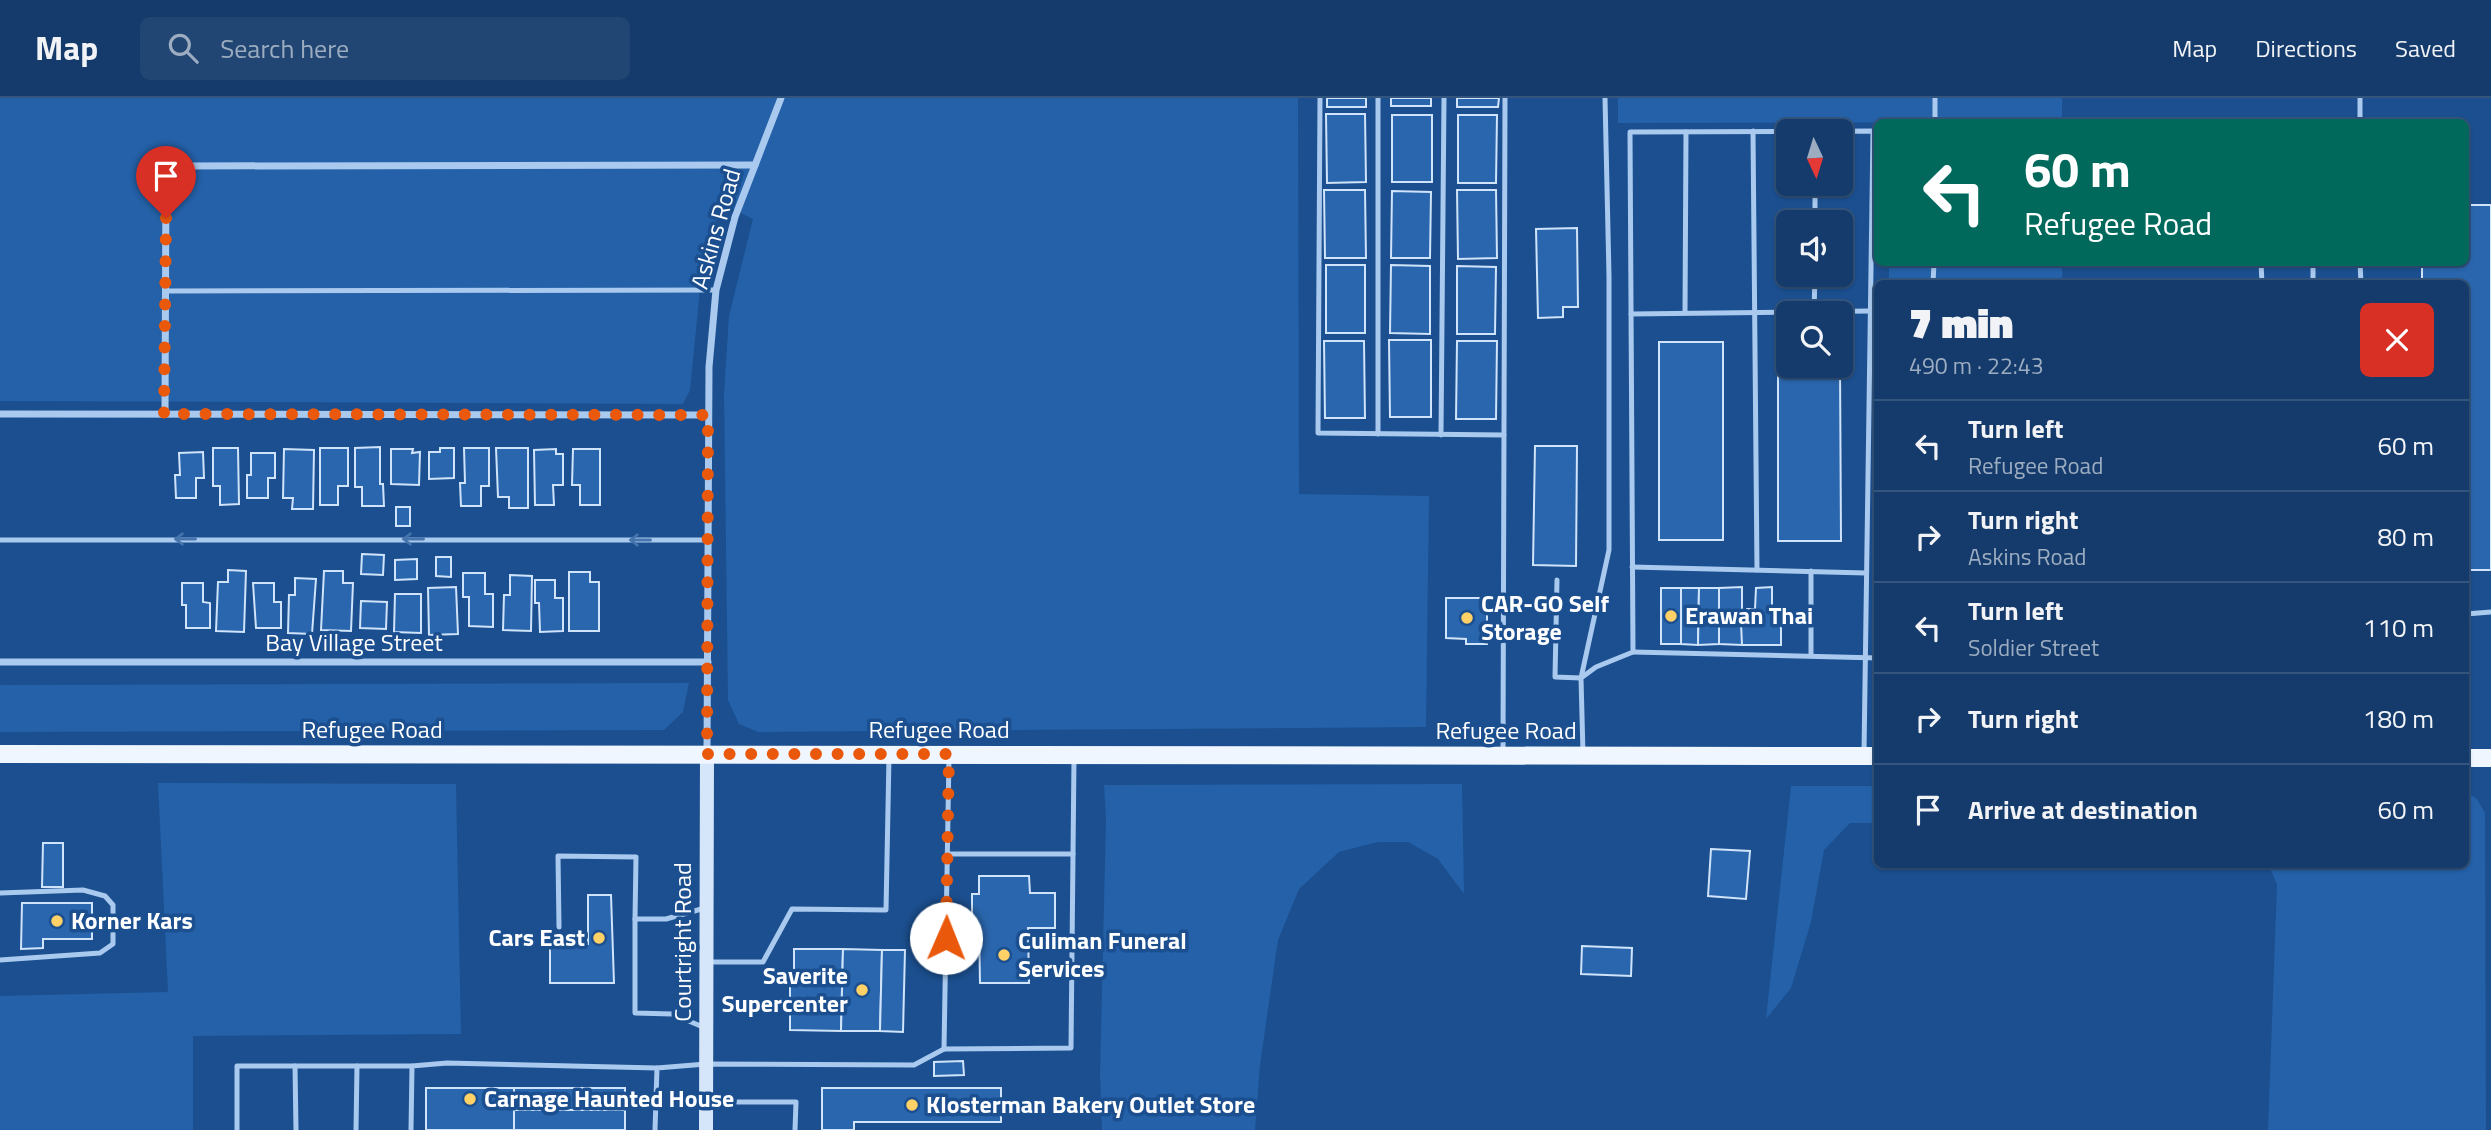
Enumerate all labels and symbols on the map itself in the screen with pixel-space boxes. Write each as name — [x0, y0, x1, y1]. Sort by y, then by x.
north arrow — [1776, 119, 1853, 196]
pin — [136, 146, 196, 218]
street label: Askins Road — [681, 164, 749, 293]
one-way arrow — [174, 532, 197, 546]
one-way arrow — [401, 532, 424, 546]
one-way arrow — [629, 533, 652, 547]
place label: CAR-GO Self Storage — [1481, 585, 1610, 649]
place label: Erawan Thai — [1685, 597, 1813, 633]
marker: Erawan Thai — [1663, 608, 1679, 624]
marker: CAR-GO Self Storage — [1459, 610, 1475, 626]
street label: Bay Village Street — [265, 624, 443, 660]
street label: Refugee Road — [301, 711, 443, 747]
street label: Refugee Road — [868, 711, 1010, 747]
street label: Refugee Road — [1435, 712, 1577, 748]
street label: Courtright Road — [664, 862, 700, 1022]
position arrow — [909, 901, 983, 975]
place label: Korner Kars — [71, 902, 193, 938]
marker: Korner Kars — [49, 913, 65, 929]
place label: Cars East — [489, 919, 585, 955]
place label: Culiman Funeral Services — [1018, 922, 1187, 986]
marker: Cars East — [591, 930, 607, 946]
marker: Culiman Funeral Services — [996, 947, 1012, 963]
place label: Saverite Supercenter — [721, 957, 848, 1021]
marker: Saverite Supercenter — [854, 982, 870, 998]
place label: Carnage Haunted House — [484, 1080, 734, 1116]
place label: Klosterman Bakery Outlet Store — [926, 1086, 1255, 1122]
marker: Carnage Haunted House — [462, 1091, 478, 1107]
marker: Klosterman Bakery Outlet Store — [904, 1097, 920, 1113]

